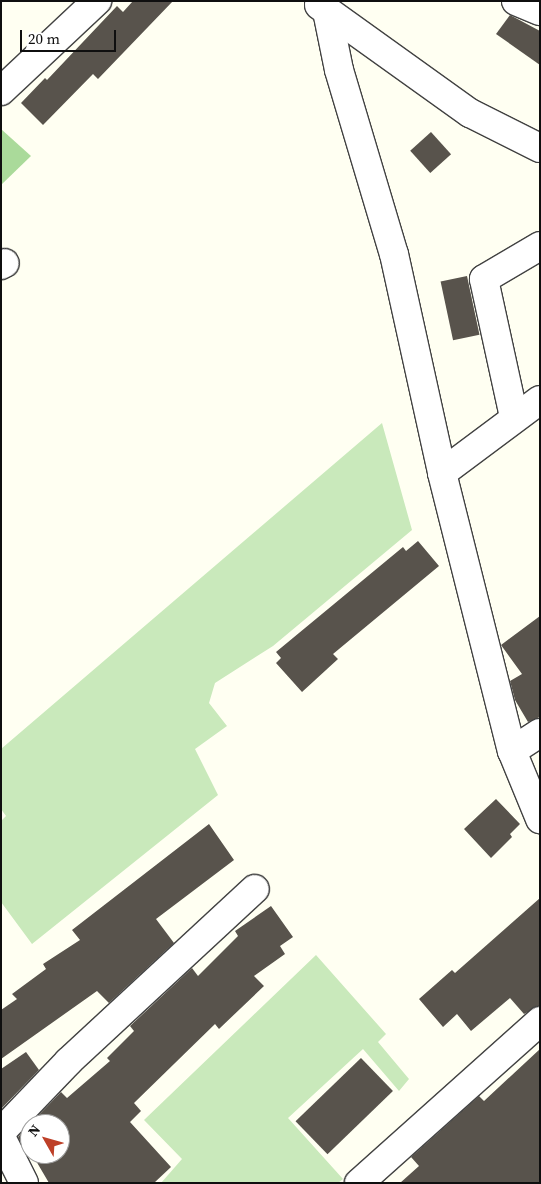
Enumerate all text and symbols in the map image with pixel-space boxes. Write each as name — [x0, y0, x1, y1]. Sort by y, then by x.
scale bar — [22, 20, 119, 52]
text: 20 m — [28, 28, 60, 49]
north arrow — [20, 1114, 70, 1164]
text: N — [23, 1120, 45, 1141]

